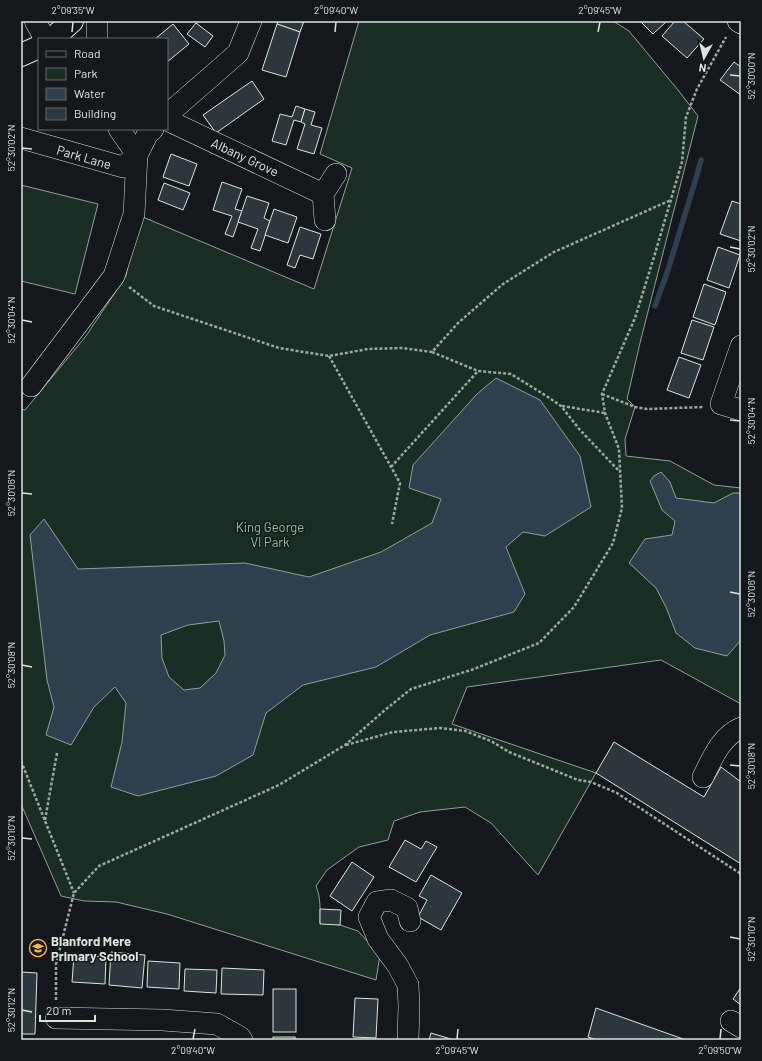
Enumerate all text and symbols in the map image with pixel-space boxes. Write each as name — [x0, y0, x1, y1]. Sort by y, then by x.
text: 2°09'35"W — [51, 4, 95, 16]
text: 2°09'40"W — [314, 4, 358, 16]
text: 2°09'45"W — [578, 4, 622, 16]
legend — [38, 38, 168, 130]
north arrow — [684, 38, 724, 78]
text: Road — [74, 46, 101, 60]
text: 52°30'00"N — [745, 52, 757, 100]
text: N — [698, 61, 707, 75]
text: Park — [74, 66, 98, 80]
text: Water — [74, 86, 106, 100]
text: Building — [74, 106, 116, 120]
text: 52°30'02"N — [5, 125, 17, 171]
street label: Albany Grove — [209, 134, 281, 180]
street label: Park Lane — [55, 142, 113, 172]
text: 52°30'02"N — [745, 226, 757, 272]
text: 52°30'04"N — [5, 297, 17, 343]
text: 52°30'04"N — [745, 398, 757, 444]
text: 52°30'06"N — [5, 470, 17, 516]
park label: King George VI Park — [236, 519, 304, 550]
text: 52°30'06"N — [745, 571, 757, 617]
text: 52°30'08"N — [5, 642, 17, 688]
text: 52°30'08"N — [745, 743, 757, 789]
text: 52°30'10"N — [5, 816, 17, 860]
text: 52°30'10"N — [745, 917, 757, 961]
place label: Blanford Mere Primary School — [51, 933, 139, 964]
school or university icon: Blanford Mere Primary School — [28, 938, 48, 958]
text: 52°30'12"N — [5, 988, 17, 1032]
scale bar — [40, 997, 95, 1023]
text: 20 m — [46, 1003, 72, 1017]
text: 2°09'40"W — [171, 1044, 215, 1056]
text: 2°09'45"W — [435, 1044, 479, 1056]
text: 2°09'50"W — [698, 1044, 742, 1056]

